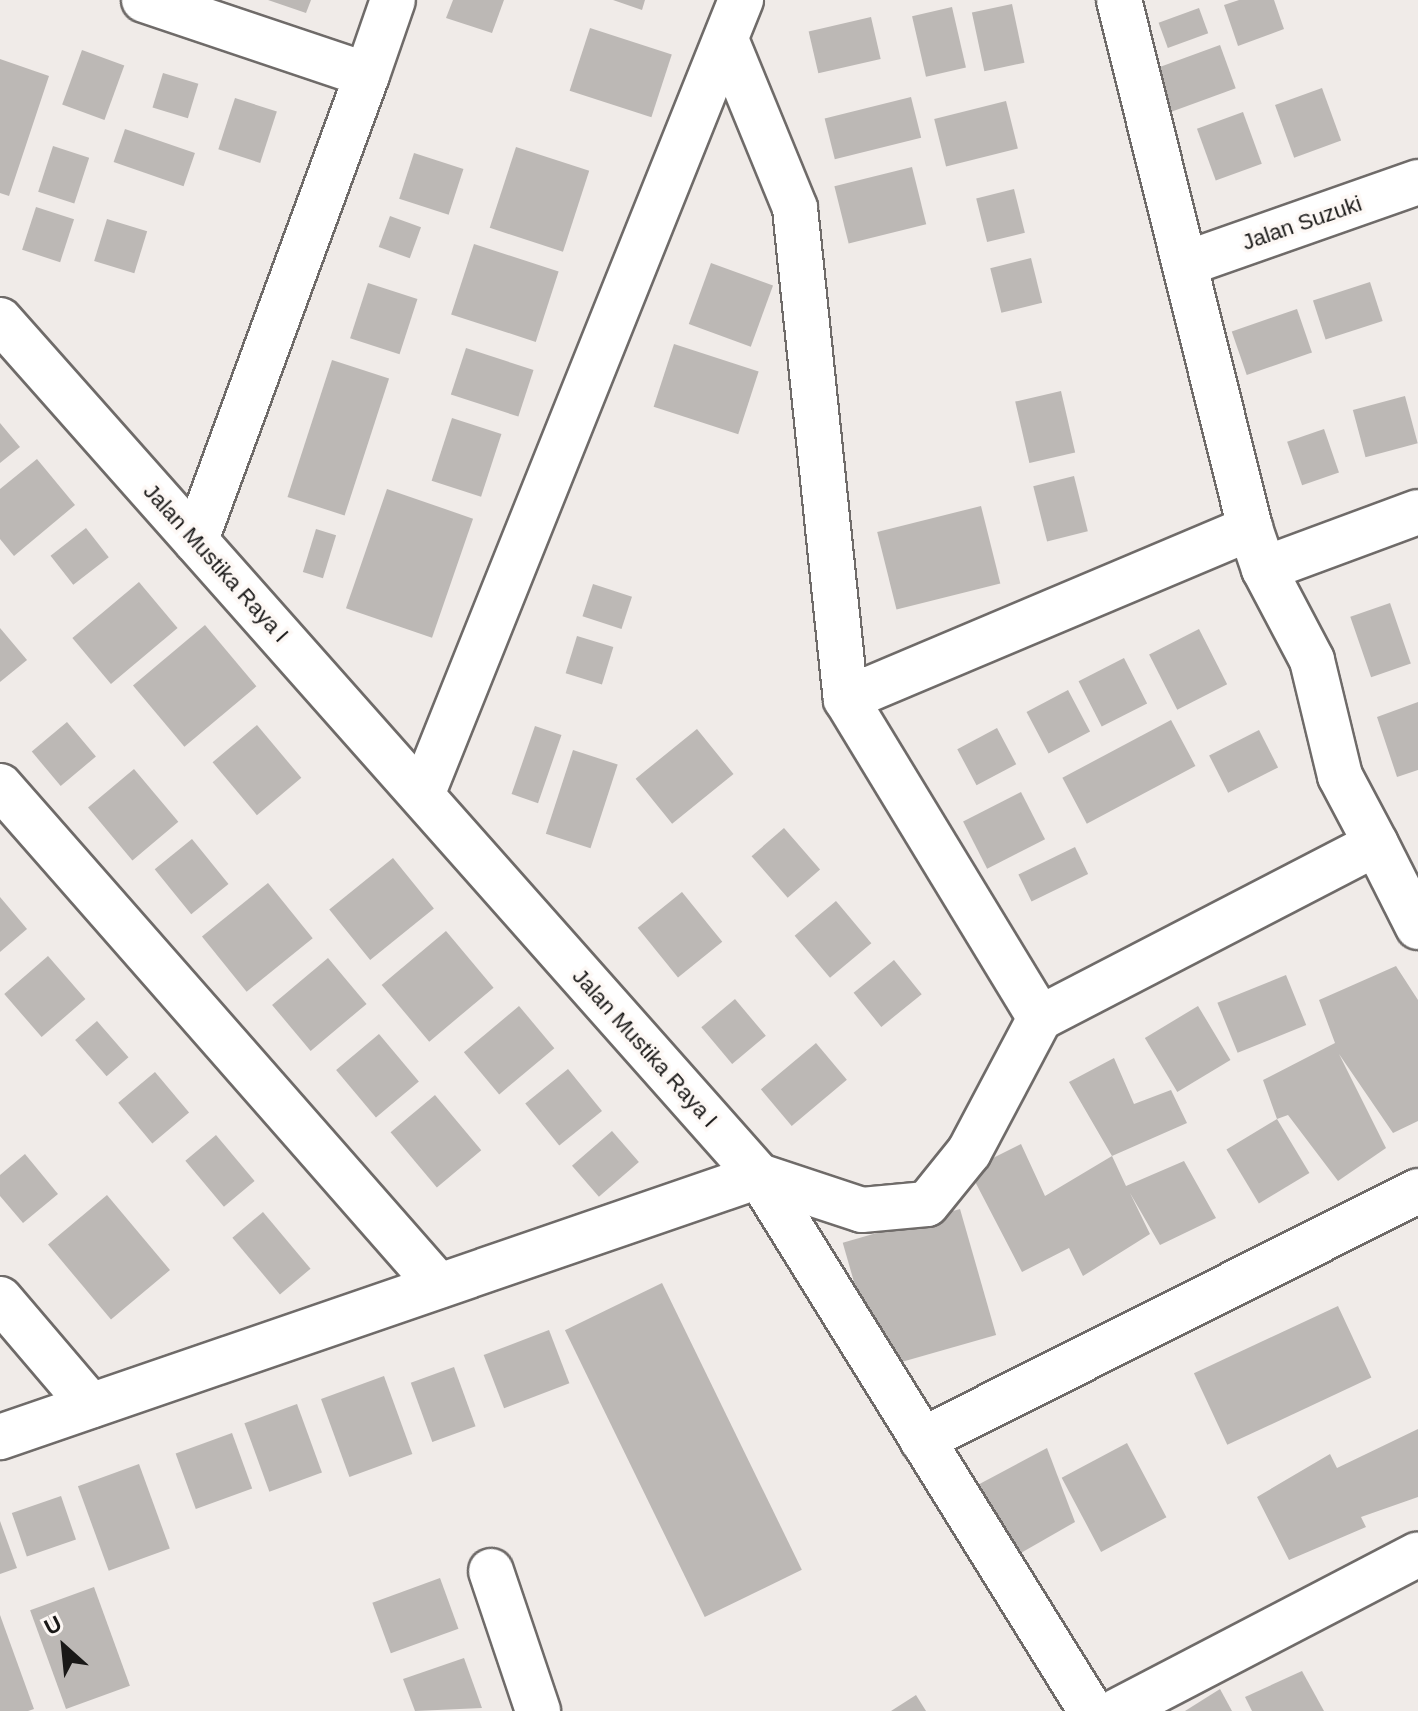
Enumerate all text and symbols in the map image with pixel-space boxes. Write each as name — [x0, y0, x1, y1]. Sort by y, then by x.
street label: Jalan Suzuki — [1239, 190, 1365, 256]
street label: Jalan Mustika Raya I — [138, 478, 294, 648]
street label: Jalan Mustika Raya I — [567, 963, 723, 1133]
north arrow — [24, 1607, 104, 1687]
text: U — [40, 1610, 66, 1640]

